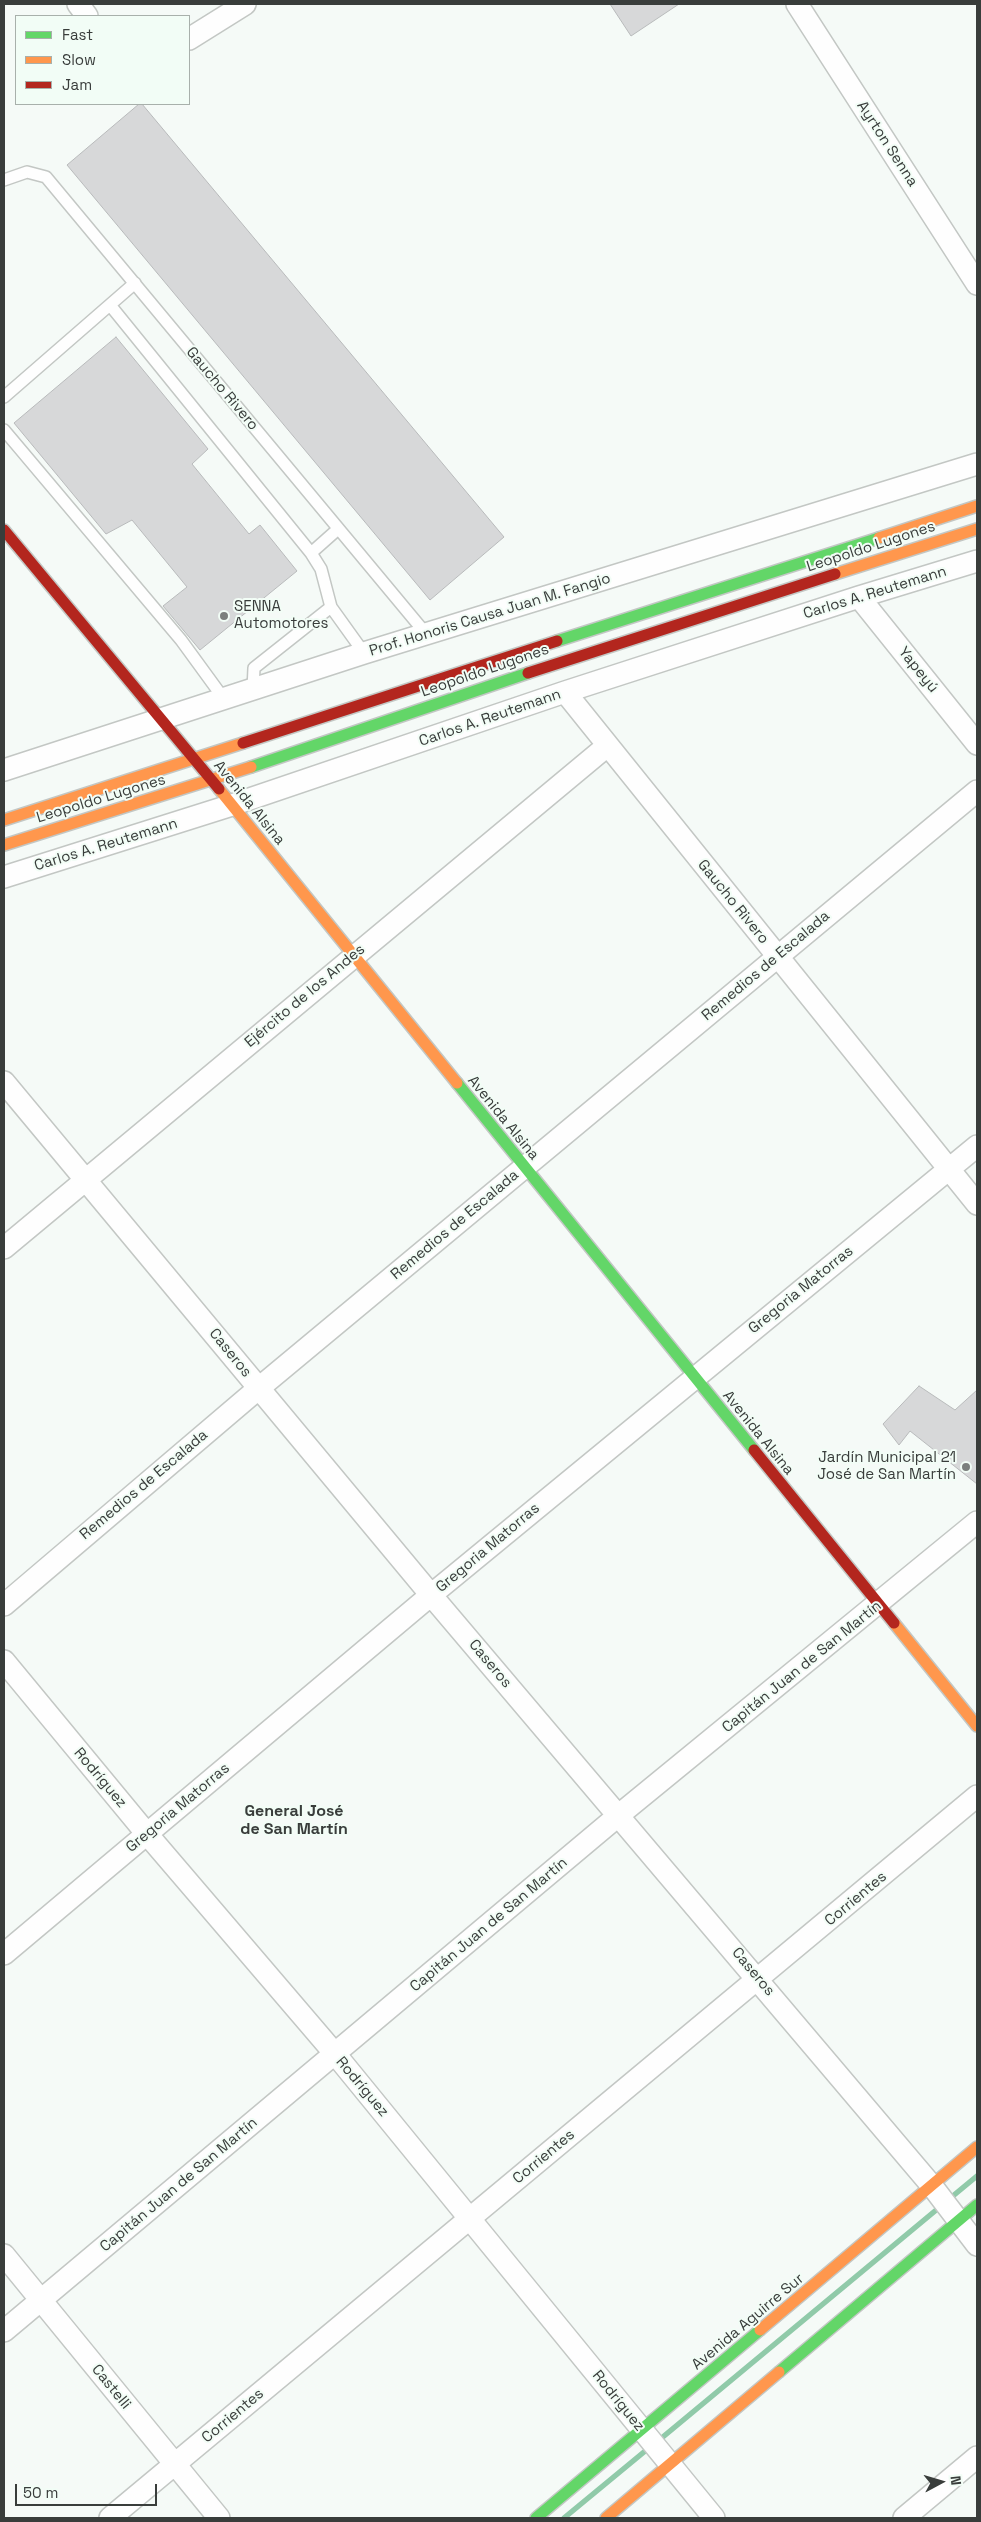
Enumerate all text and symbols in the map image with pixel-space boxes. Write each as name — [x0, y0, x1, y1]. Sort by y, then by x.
legend — [15, 15, 190, 105]
text: Fast — [62, 25, 93, 44]
text: Slow — [62, 50, 96, 69]
text: Jam — [62, 75, 92, 94]
street label: Ayrton Senna — [853, 98, 921, 190]
street label: Gaucho Rivero — [182, 344, 262, 434]
street label: Leopoldo Lugones — [805, 518, 937, 576]
street label: Carlos A. Reutemann — [801, 563, 949, 623]
street label: Prof. Honoris Causa Juan M. Fangio — [367, 570, 613, 660]
place label: SENNA Automotores — [234, 598, 328, 633]
marker: SENNA Automotores — [218, 610, 230, 622]
street label: Leopoldo Lugones — [419, 641, 551, 701]
street label: Yapeyú — [894, 644, 942, 696]
street label: Carlos A. Reutemann — [417, 685, 563, 751]
street label: Avenida Alsina — [209, 757, 289, 849]
street label: Leopoldo Lugones — [34, 771, 168, 827]
street label: Carlos A. Reutemann — [32, 815, 180, 875]
street label: Gaucho Rivero — [694, 856, 772, 948]
street label: Remedios de Escalada — [698, 907, 834, 1025]
street label: Ejército de los Andes — [241, 941, 369, 1051]
street label: Avenida Alsina — [463, 1072, 543, 1164]
street label: Remedios de Escalada — [387, 1166, 523, 1284]
street label: Gregoria Matorras — [745, 1242, 857, 1338]
street label: Caseros — [205, 1325, 255, 1381]
street label: Avenida Alsina — [718, 1387, 798, 1479]
street label: Remedios de Escalada — [76, 1426, 212, 1544]
place label: Jardín Municipal 21 José de San Martín — [817, 1449, 956, 1484]
marker: Jardín Municipal 21 José de San Martín — [960, 1461, 972, 1473]
street label: Gregoria Matorras — [433, 1500, 543, 1596]
street label: Capitán Juan de San Martín — [719, 1597, 885, 1737]
street label: Caseros — [465, 1636, 515, 1692]
street label: Rodríguez — [70, 1744, 130, 1812]
street label: Gregoria Matorras — [123, 1760, 233, 1856]
district label: General José de San Martín — [240, 1802, 348, 1840]
street label: Capitán Juan de San Martín — [407, 1854, 571, 1996]
street label: Corrientes — [821, 1868, 891, 1930]
street label: Caseros — [728, 1944, 778, 2000]
street label: Rodríguez — [332, 2053, 392, 2121]
street label: Capitán Juan de San Martín — [97, 2114, 261, 2256]
street label: Corrientes — [509, 2126, 579, 2188]
street label: Avenida Aguirre Sur — [688, 2270, 808, 2374]
street label: Castelli — [87, 2361, 135, 2413]
street label: Rodríguez — [588, 2367, 648, 2435]
street label: Corrientes — [198, 2385, 268, 2447]
north arrow — [916, 2457, 966, 2507]
scale bar — [18, 2474, 160, 2506]
text: N — [946, 2475, 965, 2486]
text: 50 m — [23, 2483, 58, 2502]

